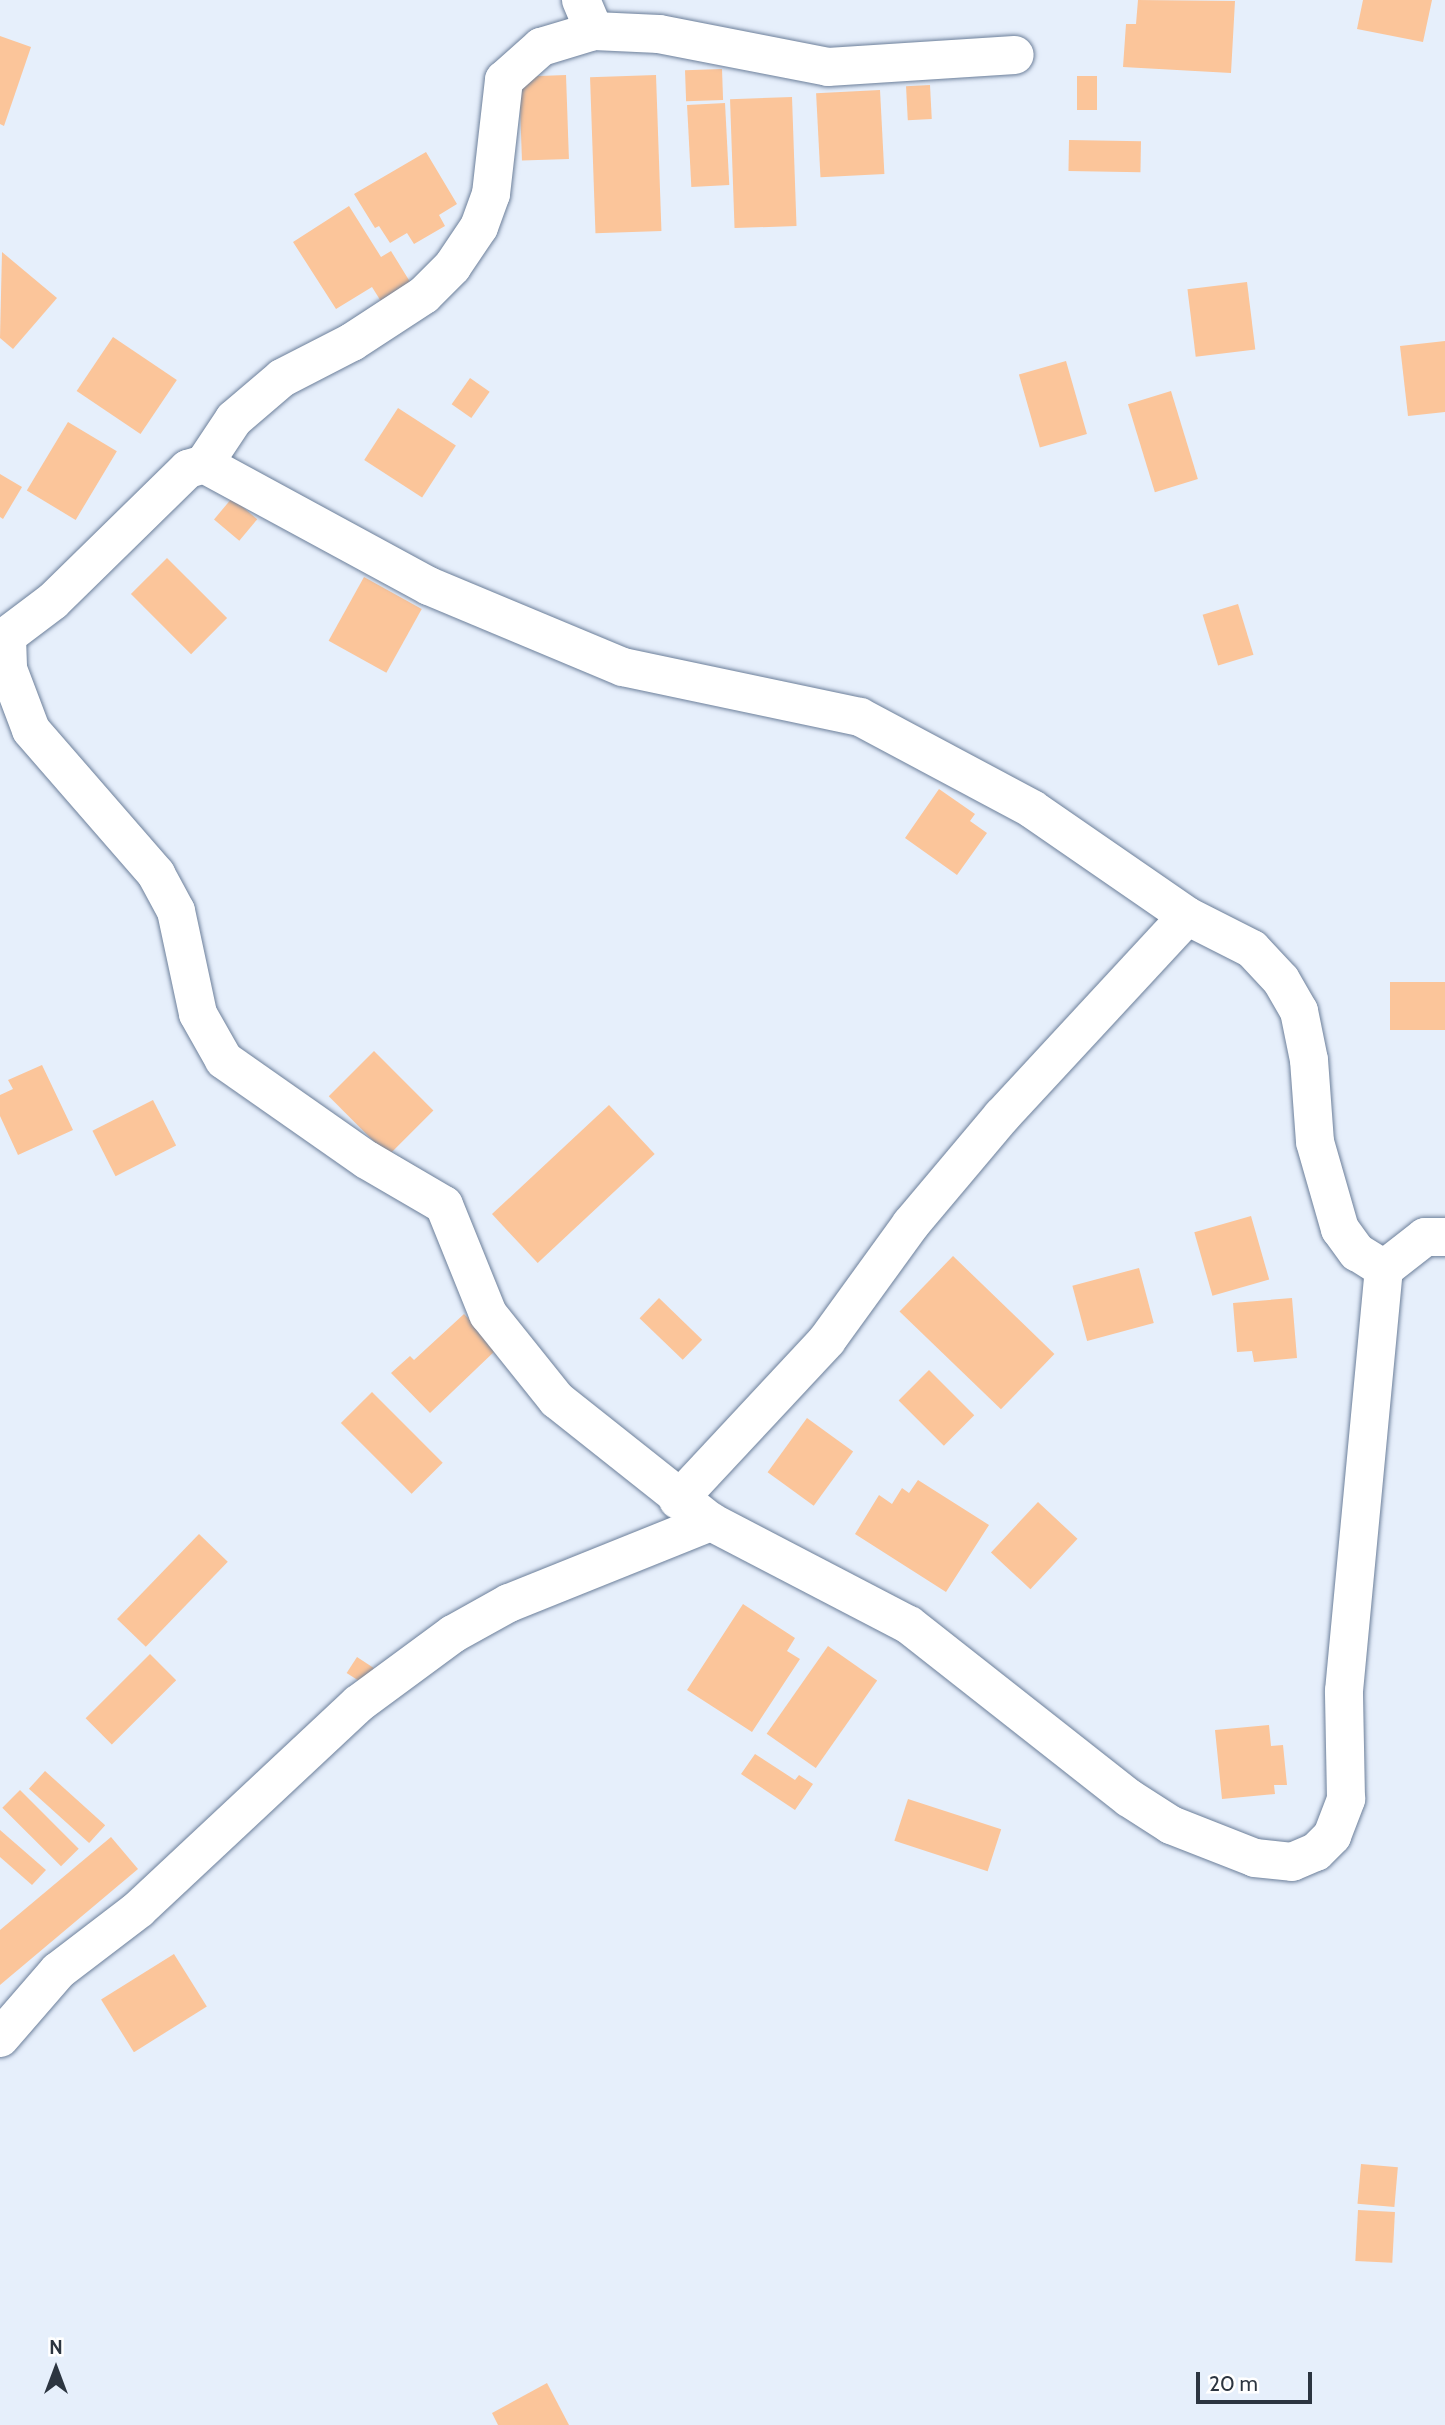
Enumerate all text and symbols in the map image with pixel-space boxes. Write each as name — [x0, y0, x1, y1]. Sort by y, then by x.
north arrow — [21, 2334, 91, 2404]
text: N — [49, 2336, 63, 2359]
scale bar — [1200, 2358, 1316, 2402]
text: 20 m — [1209, 2371, 1258, 2396]

